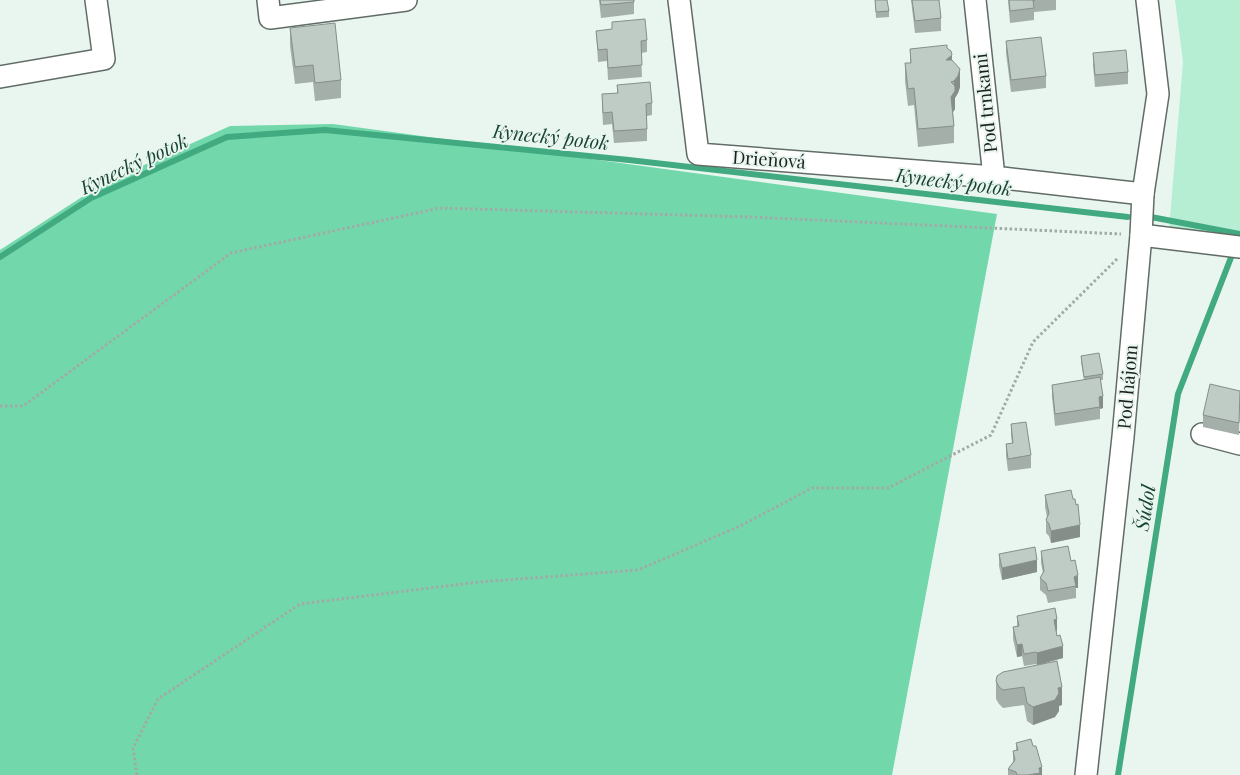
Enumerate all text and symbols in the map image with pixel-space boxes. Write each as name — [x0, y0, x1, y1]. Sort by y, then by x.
street label: Pod trnkami — [968, 52, 1002, 154]
water label: Kynecký potok — [491, 117, 611, 155]
water label: Kynecký potok — [74, 127, 192, 200]
street label: Drieňová — [732, 144, 807, 174]
water label: Kynecký potok — [894, 161, 1014, 201]
street label: Pod hájom — [1111, 344, 1143, 430]
water label: Šúdol — [1127, 482, 1161, 534]

